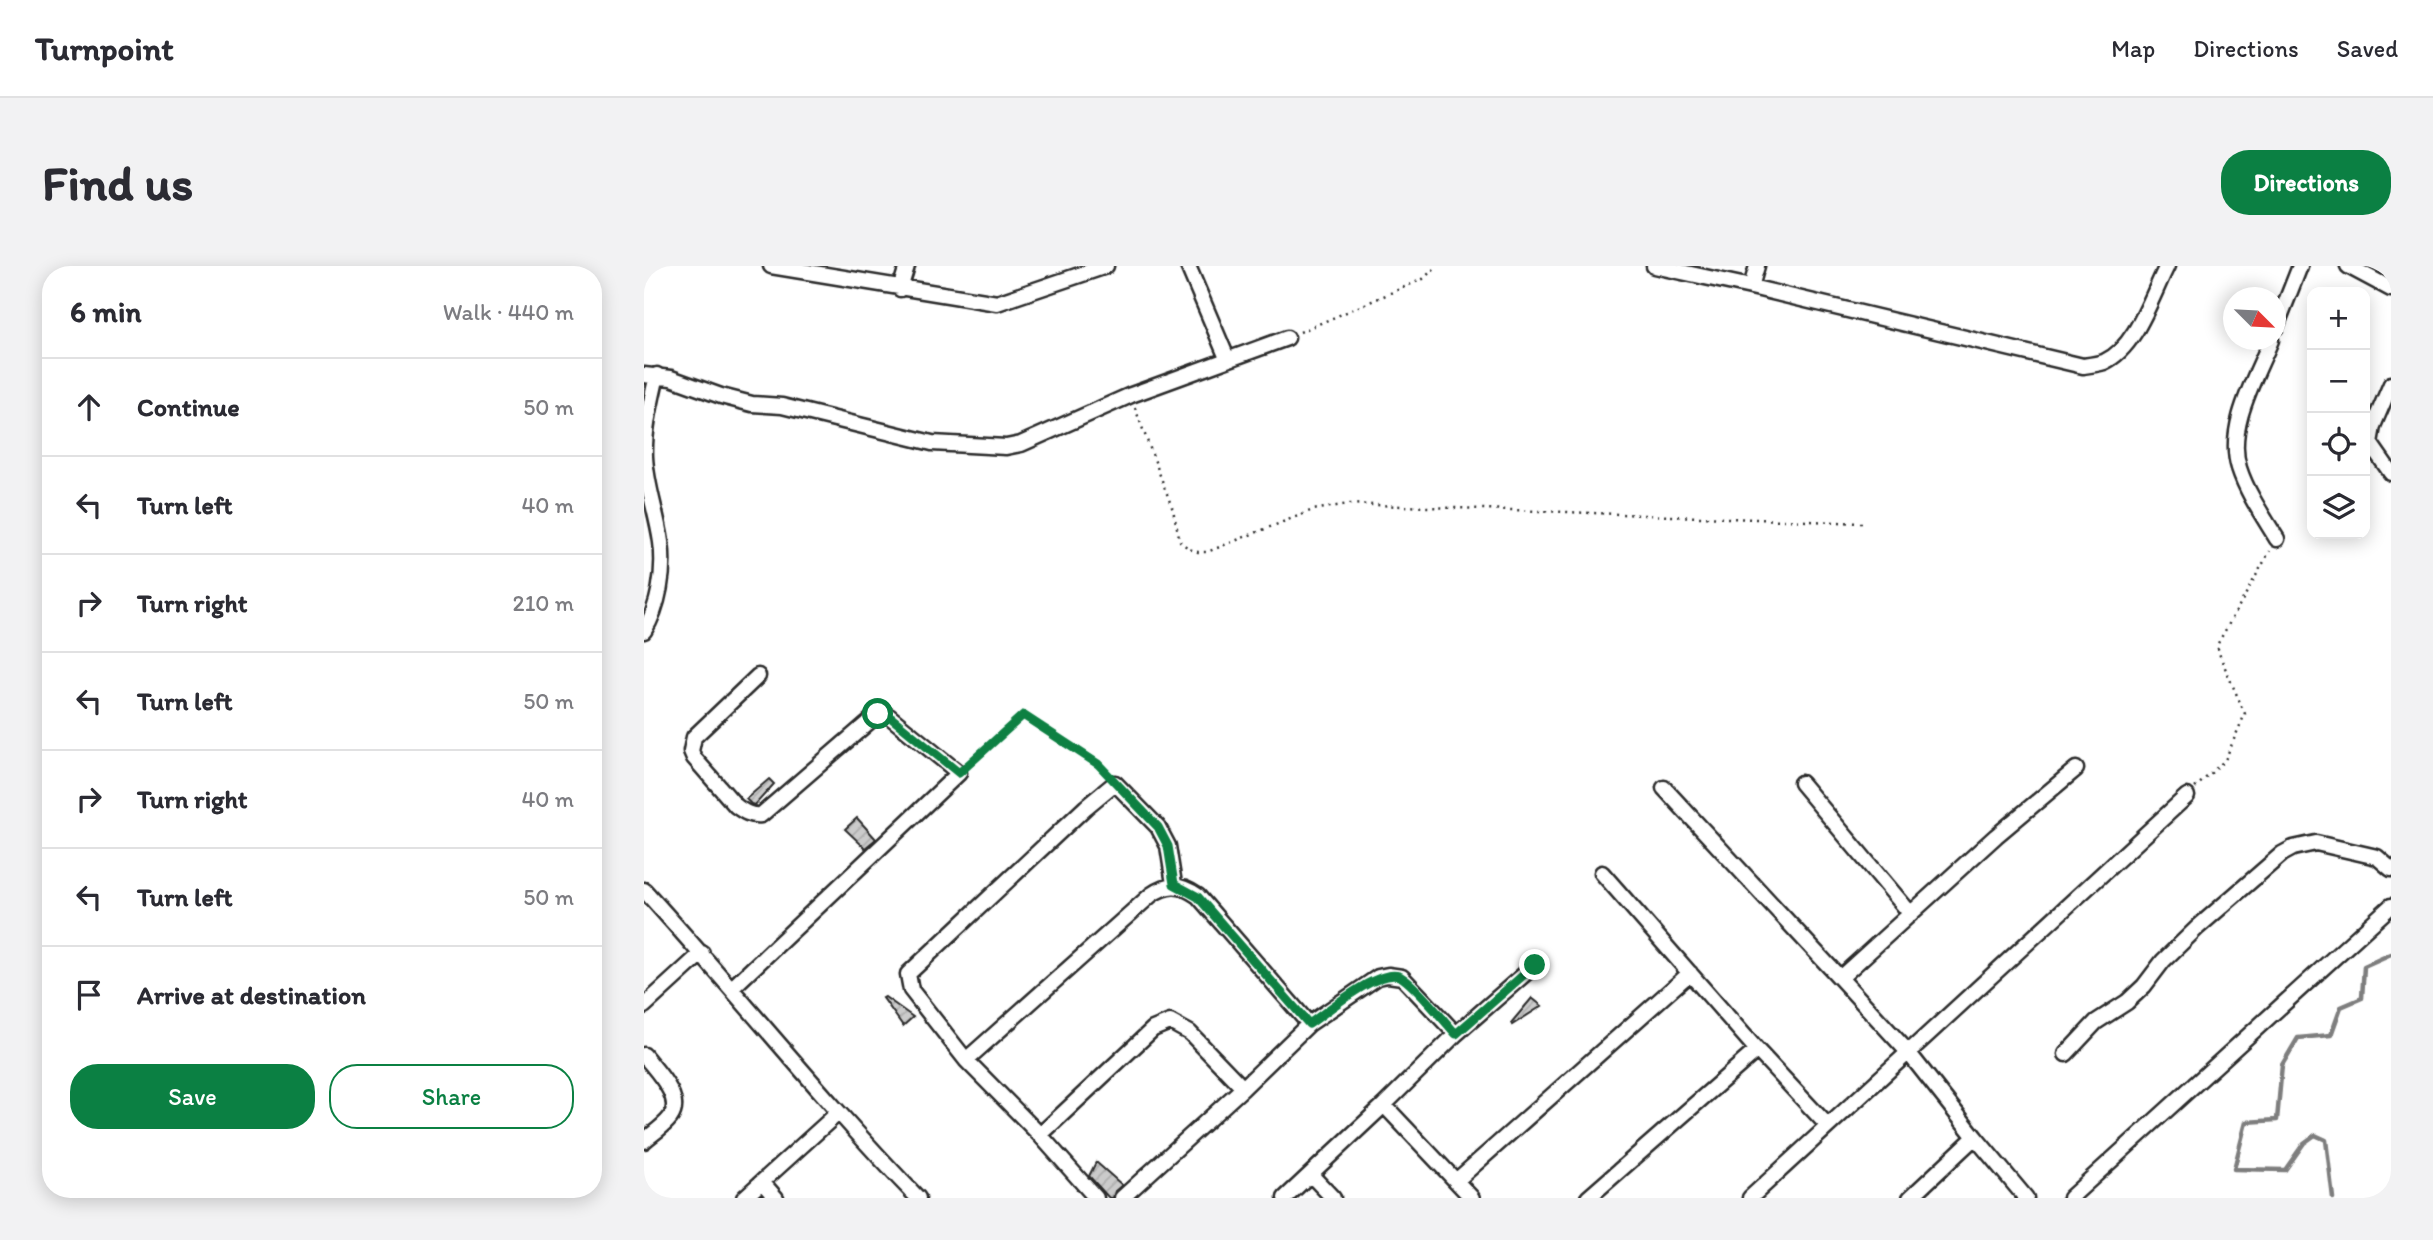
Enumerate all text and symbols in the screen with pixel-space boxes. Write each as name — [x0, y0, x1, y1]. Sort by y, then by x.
text: Turnpoint — [35, 29, 174, 68]
text: Map — [2111, 34, 2155, 63]
text: Directions — [2193, 34, 2299, 63]
text: Saved — [2337, 34, 2398, 63]
button: Directions — [2221, 150, 2391, 215]
text: Find us — [42, 153, 193, 212]
north arrow — [2223, 287, 2286, 350]
map controls — [2307, 287, 2370, 539]
button: + — [2307, 287, 2370, 350]
text: 6 min — [70, 293, 142, 330]
text: Walk · 440 m — [443, 298, 574, 326]
button: − — [2307, 350, 2370, 413]
icon: ahead — [70, 388, 108, 426]
text: Continue — [137, 391, 240, 423]
text: 50 m — [523, 393, 574, 421]
button: locate — [2307, 413, 2370, 476]
button: layers — [2307, 476, 2370, 539]
icon: left — [70, 486, 108, 524]
text: Turn left — [137, 489, 233, 521]
text: 40 m — [521, 491, 574, 519]
icon: right — [70, 584, 108, 622]
text: Turn right — [137, 587, 248, 619]
text: 210 m — [513, 589, 574, 617]
icon: left — [70, 682, 108, 720]
text: Turn left — [137, 685, 233, 717]
text: 50 m — [523, 687, 574, 715]
route start — [862, 698, 893, 729]
icon: right — [70, 780, 108, 818]
text: Turn right — [137, 783, 248, 815]
text: 40 m — [521, 785, 574, 813]
icon: left — [70, 878, 108, 916]
text: Turn left — [137, 881, 233, 913]
text: 50 m — [523, 883, 574, 911]
route end — [1519, 949, 1550, 980]
icon: arrive — [70, 976, 108, 1014]
text: Arrive at destination — [137, 979, 366, 1011]
button: Save — [70, 1064, 315, 1129]
button: Share — [329, 1064, 574, 1129]

